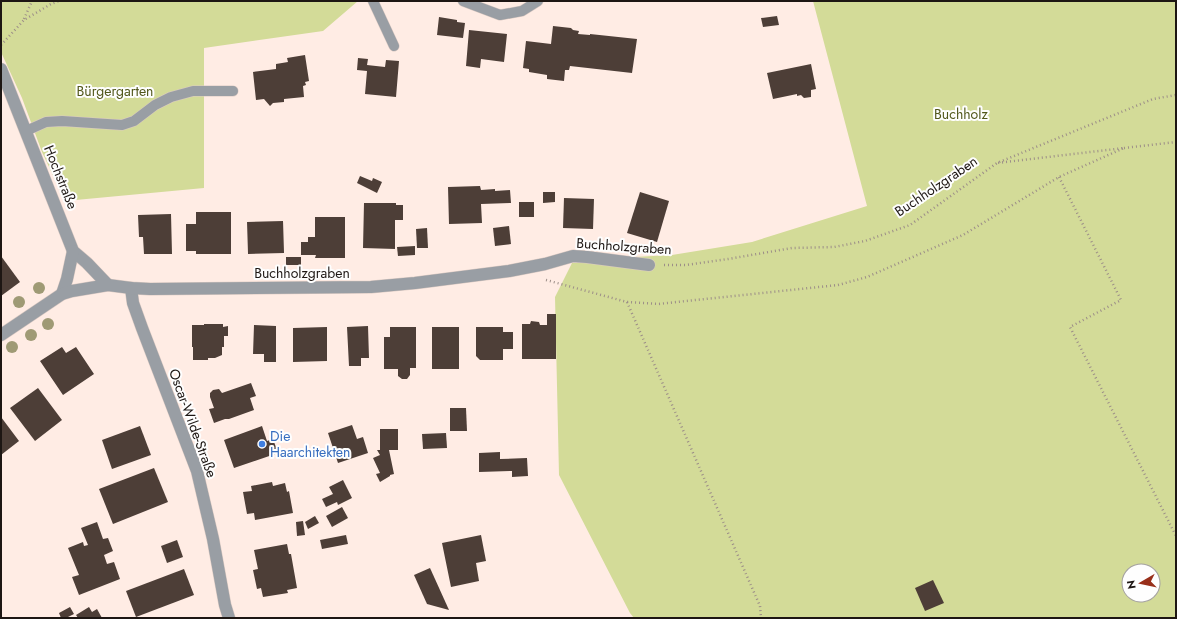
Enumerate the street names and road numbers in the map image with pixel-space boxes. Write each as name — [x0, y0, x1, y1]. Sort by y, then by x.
street label: Hochstraße — [39, 142, 83, 212]
street label: Buchholzgraben — [891, 151, 981, 221]
street label: Buchholzgraben — [576, 233, 672, 259]
street label: Buchholzgraben — [254, 263, 350, 283]
street label: Oscar-Wilde-Straße — [164, 366, 222, 480]

